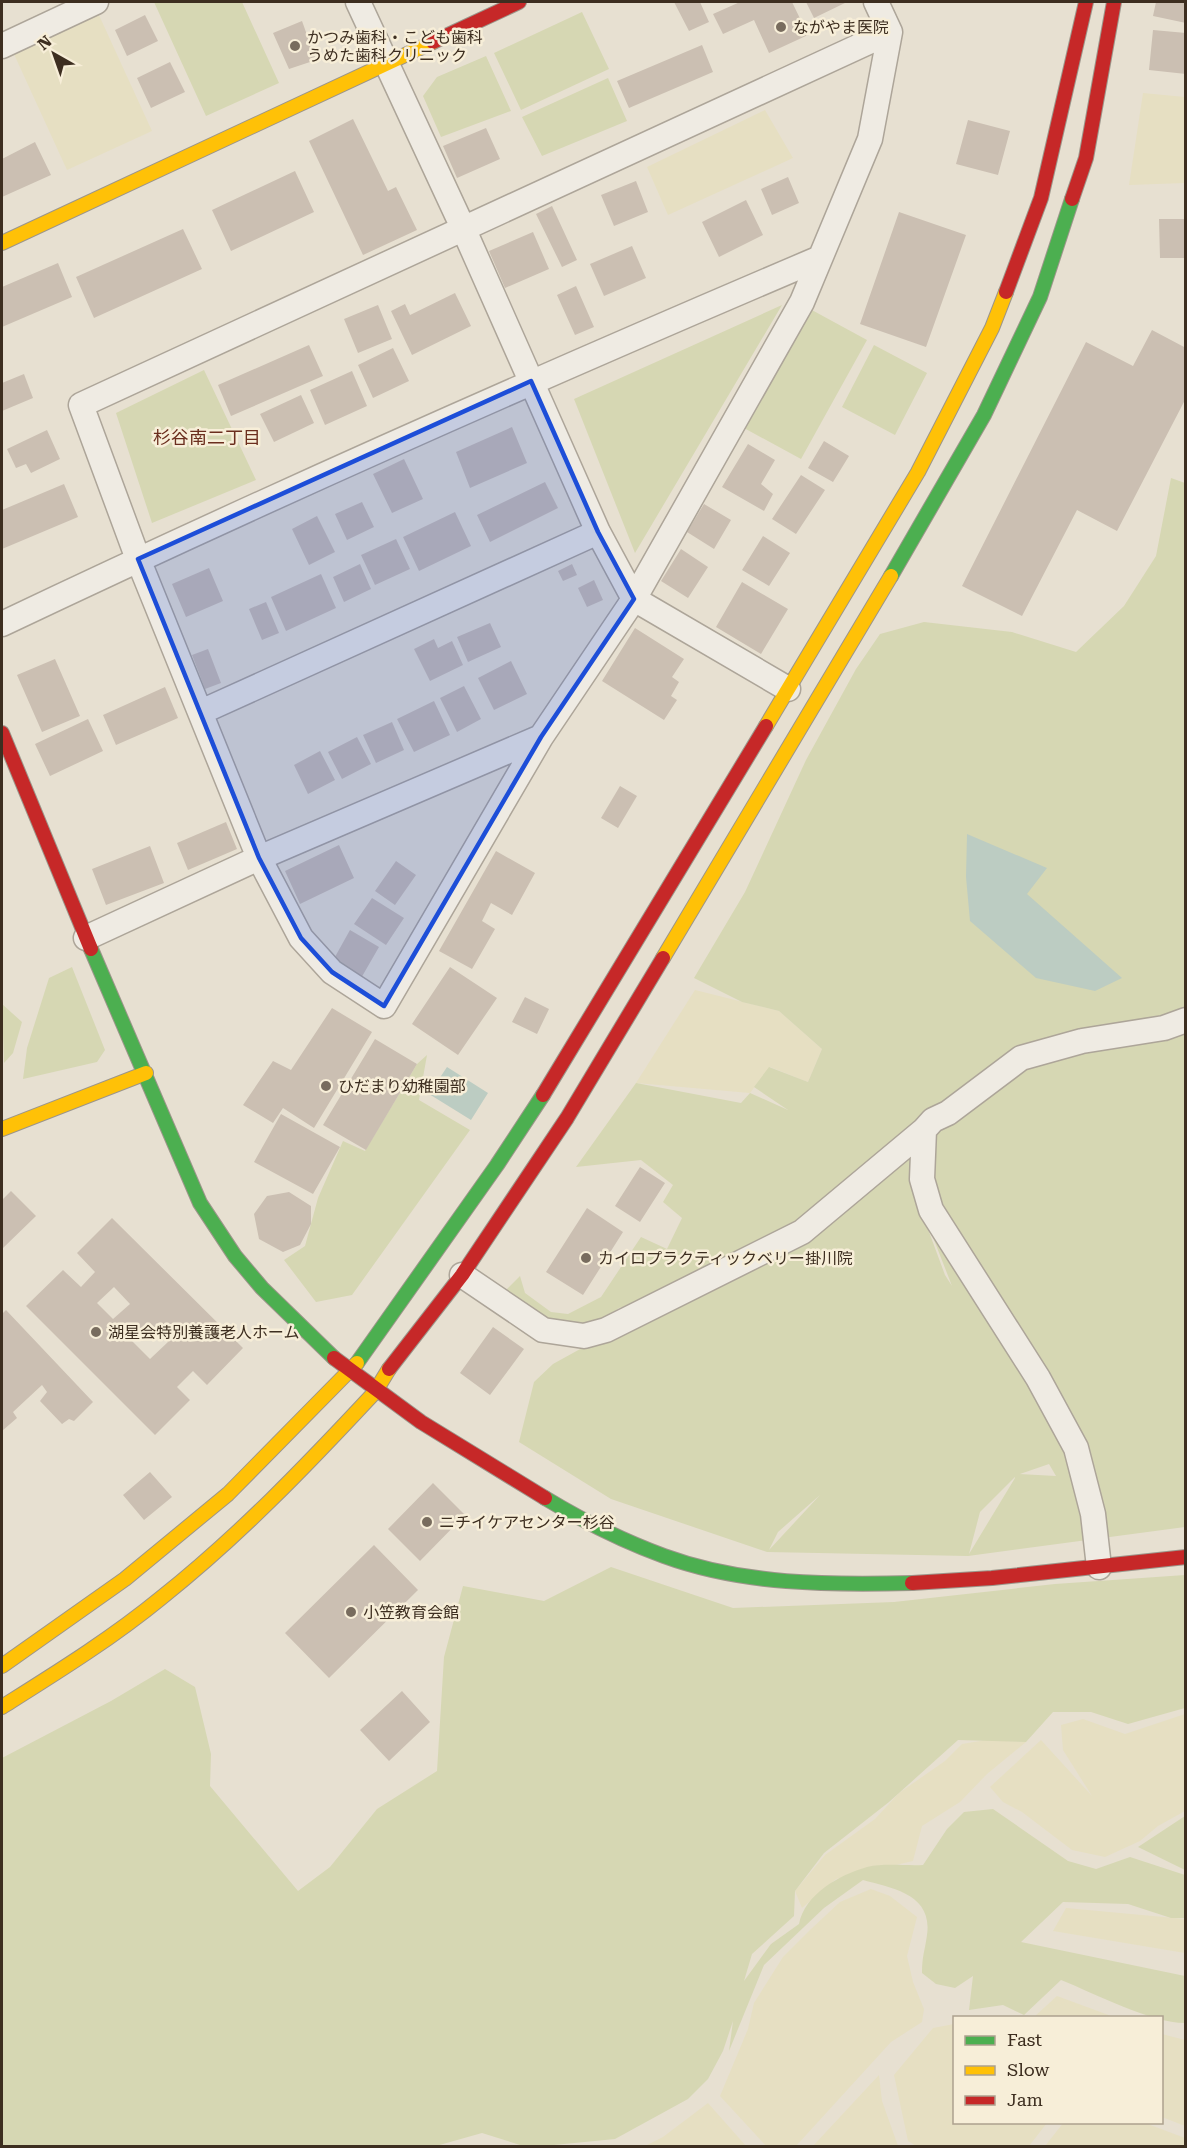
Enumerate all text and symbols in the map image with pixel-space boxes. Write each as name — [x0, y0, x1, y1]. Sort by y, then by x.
place label: ながやま医院 — [793, 18, 889, 37]
marker: ながやま医院 — [774, 20, 788, 34]
north arrow — [24, 24, 84, 84]
place label: かつみ歯科・こども歯科 うめた歯科クリニック — [307, 28, 483, 65]
text: N — [34, 32, 56, 54]
marker: かつみ歯科・こども歯科 うめた歯科クリニック — [288, 39, 302, 53]
district label: 杉谷南二丁目 — [153, 427, 261, 448]
place label: ひだまり幼稚園部 — [338, 1077, 466, 1096]
marker: ひだまり幼稚園部 — [319, 1079, 333, 1093]
place label: カイロプラクティックベリー掛川院 — [598, 1249, 853, 1268]
marker: カイロプラクティックベリー掛川院 — [579, 1251, 593, 1265]
place label: 湖星会特別養護老人ホーム — [108, 1323, 300, 1342]
marker: 湖星会特別養護老人ホーム — [89, 1325, 103, 1339]
place label: ニチイケアセンター杉谷 — [439, 1513, 615, 1532]
marker: ニチイケアセンター杉谷 — [420, 1515, 434, 1529]
place label: 小笠教育会館 — [363, 1603, 459, 1622]
marker: 小笠教育会館 — [344, 1605, 358, 1619]
legend — [953, 2016, 1163, 2124]
text: Fast — [1007, 2029, 1042, 2050]
text: Slow — [1007, 2059, 1049, 2080]
text: Jam — [1007, 2089, 1043, 2110]

